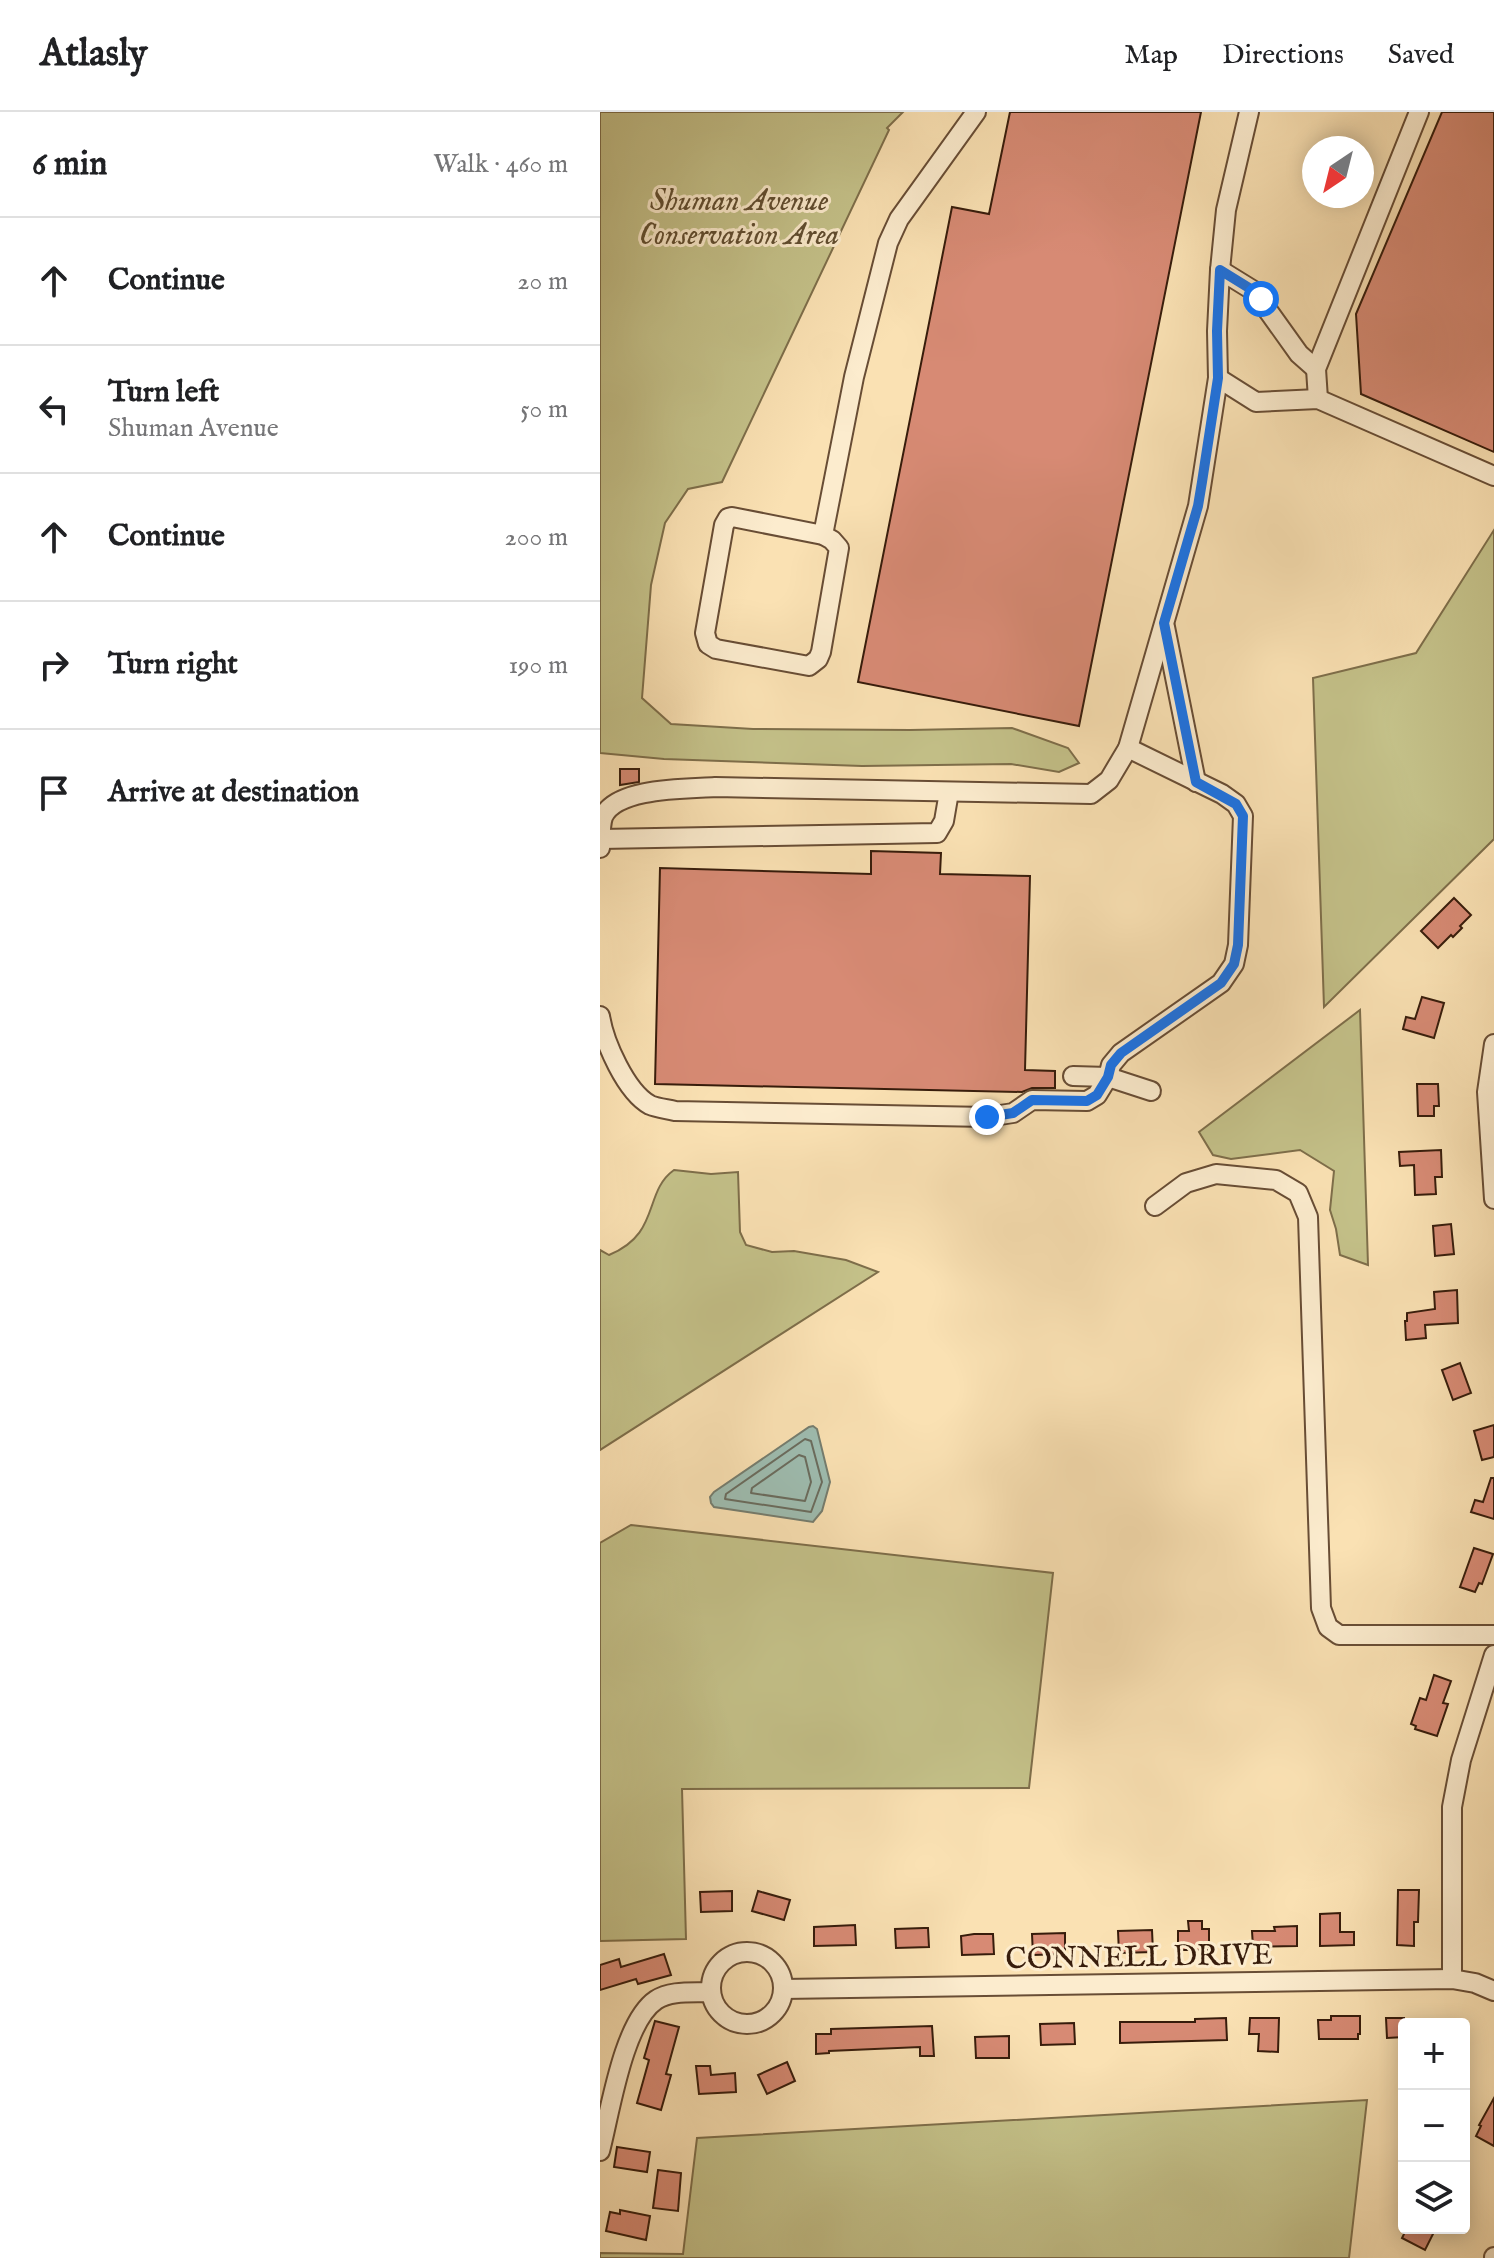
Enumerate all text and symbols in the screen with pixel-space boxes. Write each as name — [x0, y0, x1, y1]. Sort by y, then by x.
text: Atlasly — [40, 31, 148, 79]
text: Map — [1124, 38, 1178, 73]
text: Directions — [1222, 38, 1344, 73]
text: Saved — [1388, 38, 1454, 73]
north arrow — [1302, 136, 1374, 208]
text: 6 min — [32, 143, 107, 186]
text: Walk · 460 m — [433, 148, 568, 181]
park label: Shuman Avenue Conservation Area — [639, 183, 839, 255]
icon: ahead — [32, 259, 76, 303]
text: Continue — [108, 262, 225, 300]
text: 20 m — [517, 265, 568, 298]
route start — [1243, 281, 1279, 317]
text: Turn left — [108, 374, 219, 412]
icon: left — [32, 387, 76, 431]
text: 50 m — [520, 393, 568, 426]
text: Shuman Avenue — [108, 412, 279, 445]
icon: ahead — [32, 515, 76, 559]
text: Continue — [108, 518, 225, 556]
text: 200 m — [504, 521, 568, 554]
icon: right — [32, 643, 76, 687]
text: Turn right — [108, 646, 238, 684]
text: 190 m — [508, 649, 568, 682]
icon: arrive — [32, 771, 76, 815]
text: Arrive at destination — [108, 774, 359, 812]
route end — [969, 1099, 1005, 1135]
street label: CONNELL DRIVE — [1005, 1937, 1273, 1979]
map controls — [1398, 2018, 1470, 2234]
button: + — [1398, 2018, 1470, 2090]
button: − — [1398, 2090, 1470, 2162]
button: layers — [1398, 2162, 1470, 2234]

